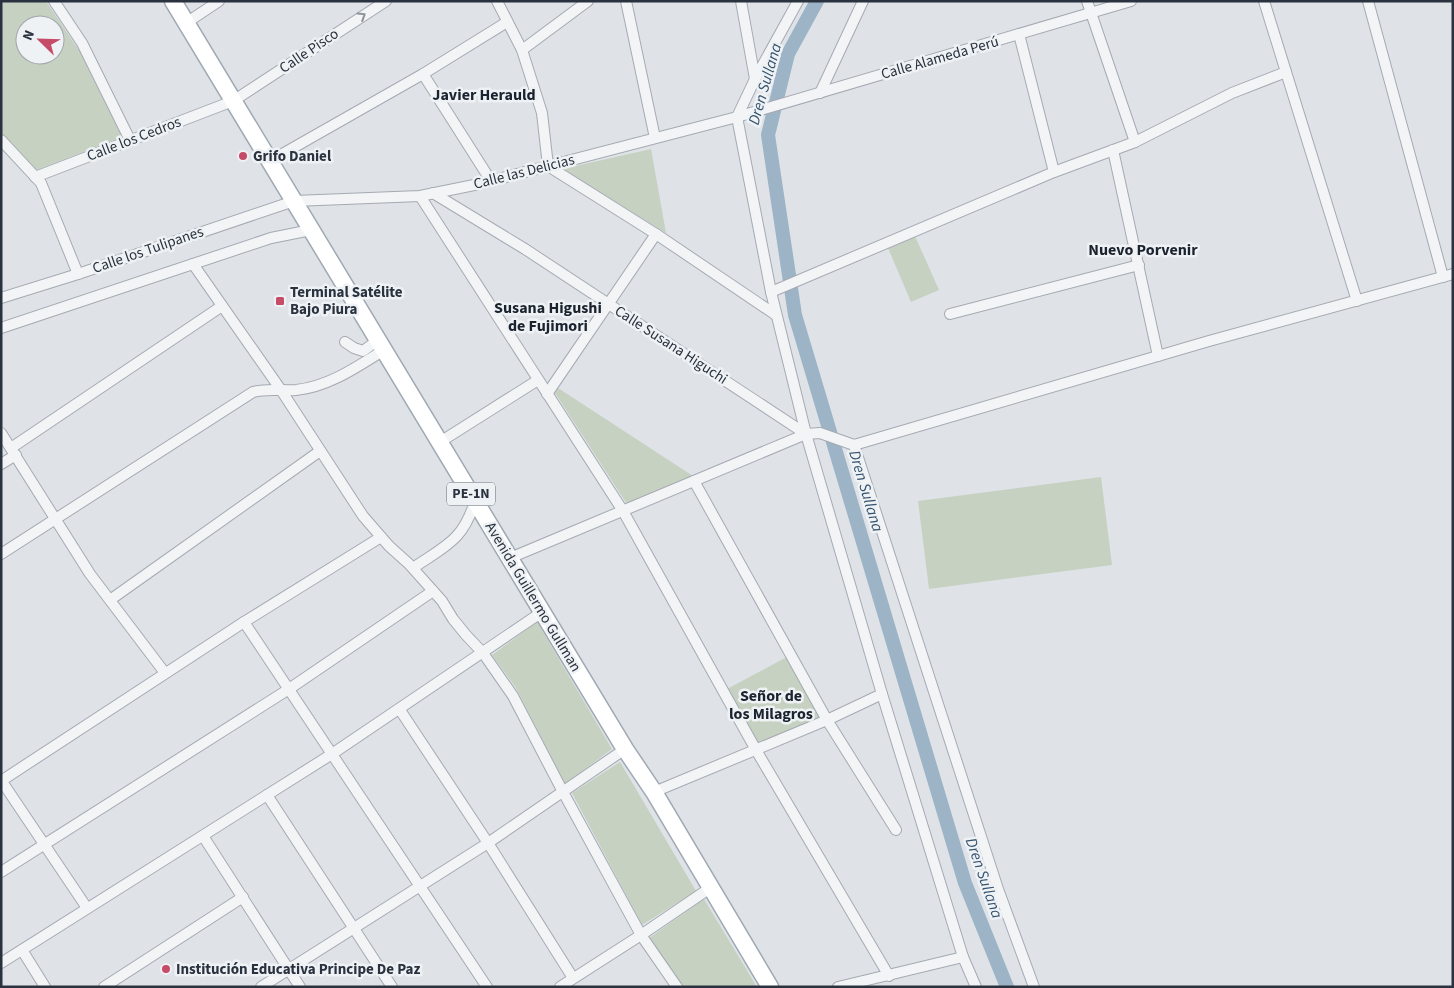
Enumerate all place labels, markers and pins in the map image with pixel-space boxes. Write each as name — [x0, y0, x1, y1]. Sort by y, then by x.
place label: Grifo Daniel — [253, 146, 332, 167]
marker: Grifo Daniel — [237, 150, 249, 162]
place label: Terminal Satélite Bajo Piura — [290, 282, 403, 320]
marker: Terminal Satélite Bajo Piura — [274, 295, 286, 307]
place label: Institución Educativa Principe De Paz — [176, 959, 420, 980]
marker: Institución Educativa Principe De Paz — [160, 963, 172, 975]

